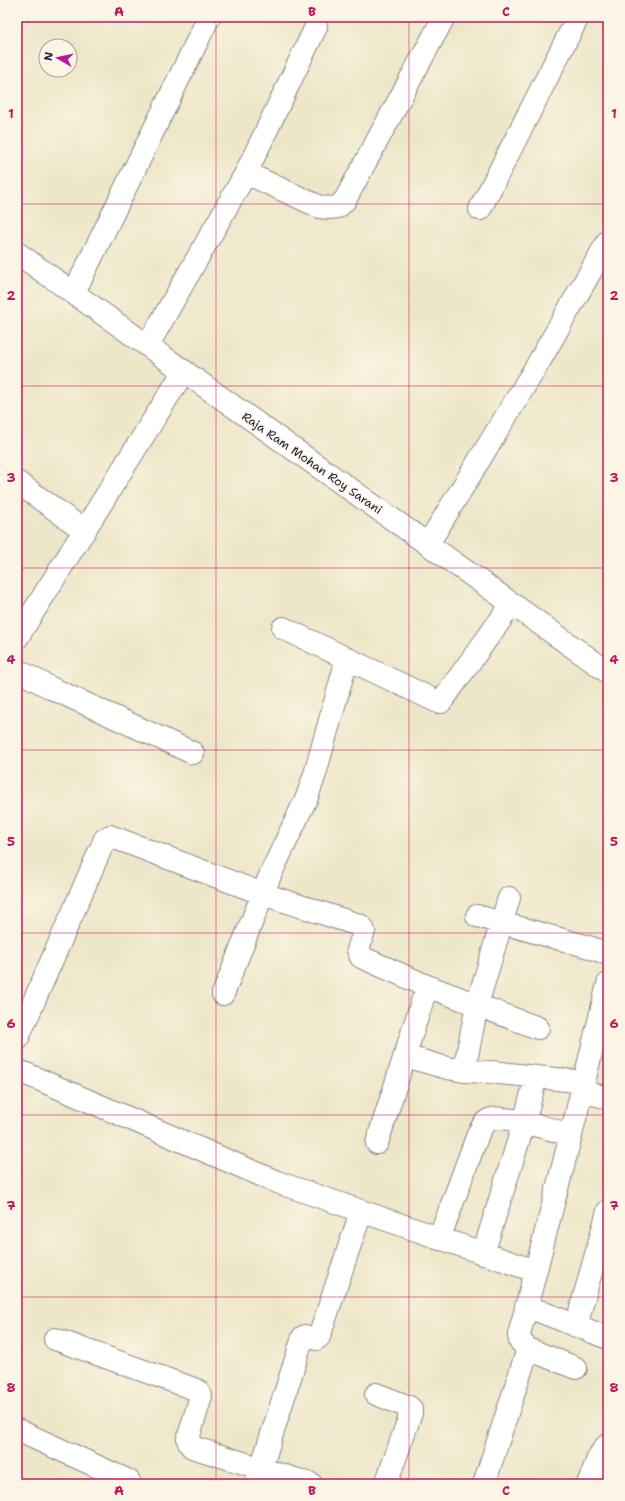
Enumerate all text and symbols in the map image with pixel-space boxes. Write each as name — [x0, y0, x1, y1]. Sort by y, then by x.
text: A — [114, 3, 124, 20]
text: B — [308, 3, 316, 20]
text: C — [502, 3, 510, 20]
north arrow — [38, 38, 78, 78]
text: N — [41, 51, 57, 62]
text: 1 — [8, 105, 14, 122]
text: 1 — [611, 105, 617, 122]
text: 2 — [6, 287, 16, 304]
text: 2 — [609, 287, 619, 304]
street label: Raja Ram Mohan Roy Sarani — [239, 408, 385, 518]
text: 3 — [6, 469, 16, 486]
text: 3 — [609, 469, 619, 486]
text: 4 — [6, 651, 16, 668]
text: 4 — [609, 651, 619, 668]
text: 5 — [7, 833, 15, 850]
text: 5 — [610, 833, 618, 850]
text: 6 — [6, 1015, 16, 1032]
text: 6 — [609, 1015, 619, 1032]
text: 7 — [6, 1197, 16, 1214]
text: 7 — [609, 1197, 619, 1214]
text: 8 — [6, 1379, 16, 1396]
text: 8 — [609, 1379, 619, 1396]
text: A — [114, 1482, 124, 1499]
text: B — [308, 1482, 316, 1499]
text: C — [502, 1482, 510, 1499]

